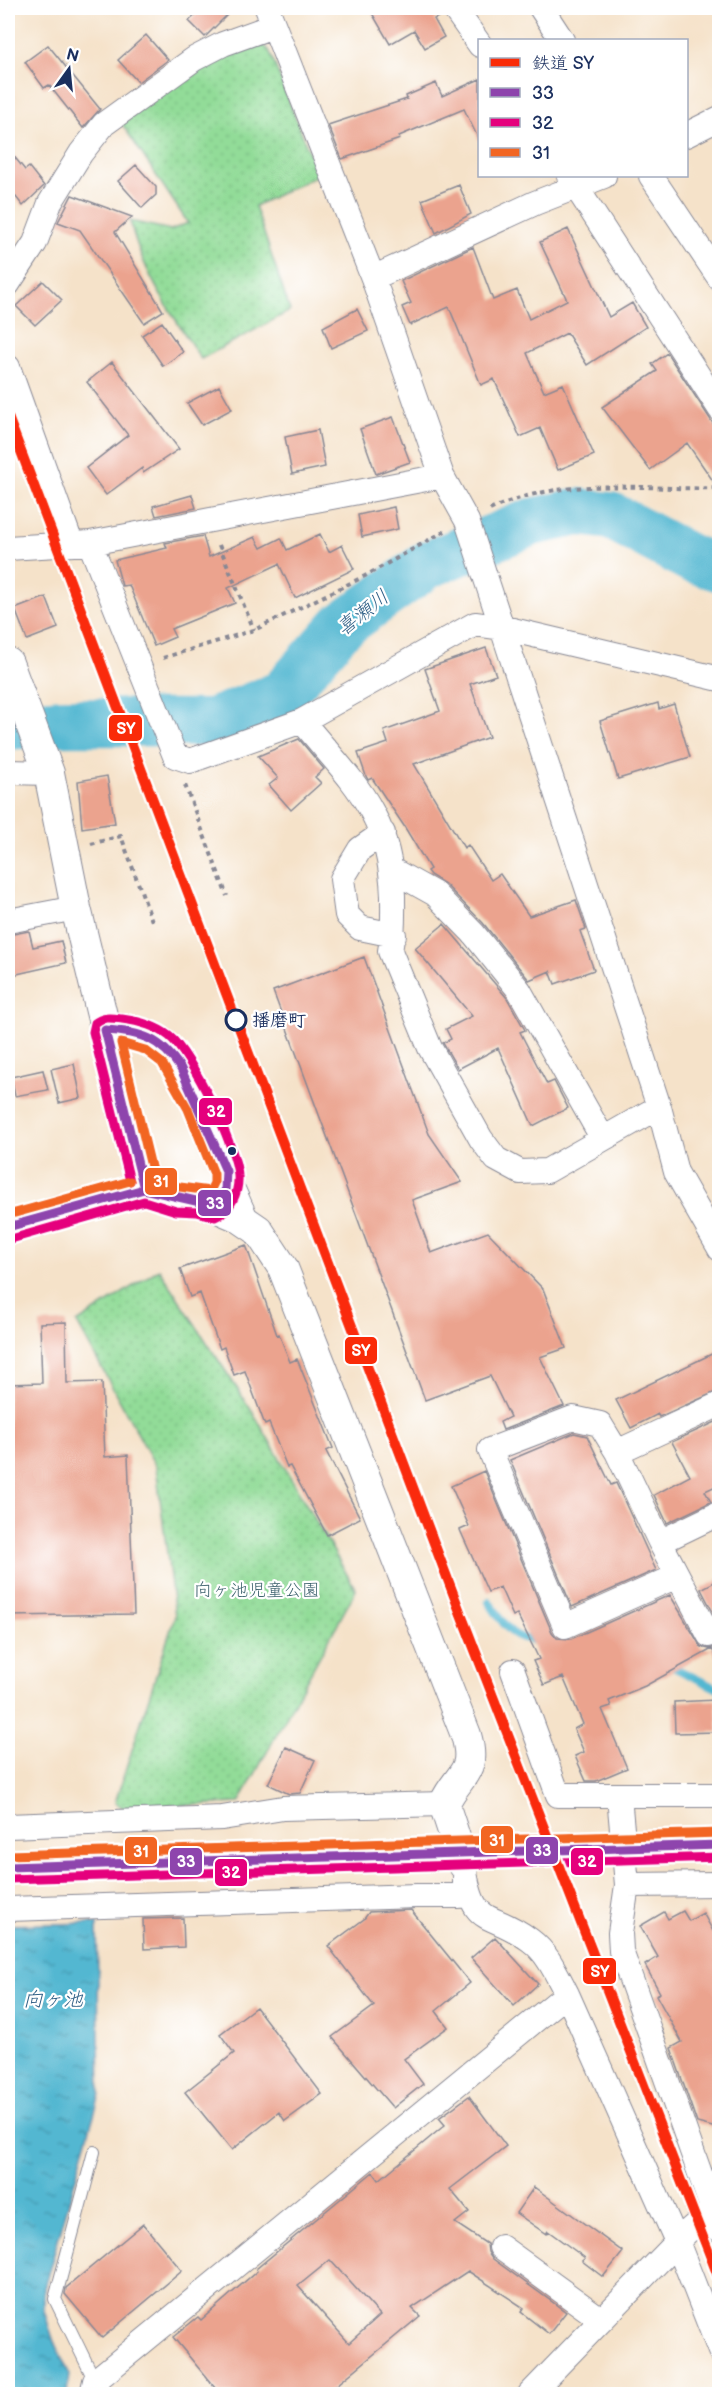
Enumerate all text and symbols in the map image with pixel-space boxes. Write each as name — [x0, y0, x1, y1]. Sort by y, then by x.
north arrow — [39, 39, 99, 99]
legend — [478, 39, 688, 177]
text: N — [64, 45, 81, 67]
text: 鉄道 SY — [532, 53, 595, 74]
text: 33 — [532, 83, 554, 104]
text: 32 — [532, 113, 554, 134]
text: 31 — [532, 143, 550, 164]
water label: 喜瀬川 — [332, 585, 394, 641]
line badge: SY — [108, 714, 143, 742]
text: SY — [116, 720, 136, 739]
marker: 播磨町 — [225, 1009, 247, 1031]
place label: 播磨町 — [252, 1010, 306, 1031]
line badge: 32 — [198, 1097, 233, 1126]
text: 32 — [207, 1103, 226, 1122]
unlabelled marker — [226, 1145, 238, 1157]
line badge: 31 — [144, 1167, 178, 1196]
text: 31 — [153, 1173, 169, 1192]
line badge: 33 — [197, 1189, 232, 1217]
text: 33 — [206, 1195, 224, 1214]
line badge: SY — [344, 1336, 378, 1365]
text: SY — [351, 1342, 371, 1361]
park label: 向ヶ池児童公園 — [194, 1580, 320, 1601]
line badge: 31 — [480, 1825, 514, 1854]
text: 31 — [489, 1832, 505, 1851]
line badge: 31 — [124, 1836, 158, 1865]
line badge: 33 — [525, 1836, 559, 1865]
text: 33 — [533, 1842, 551, 1861]
text: 31 — [133, 1843, 149, 1862]
line badge: 33 — [169, 1847, 203, 1876]
line badge: 32 — [570, 1847, 604, 1876]
text: 33 — [177, 1853, 195, 1872]
text: 32 — [578, 1853, 597, 1872]
line badge: 32 — [214, 1858, 248, 1887]
text: 32 — [222, 1864, 241, 1883]
line badge: SY — [582, 1957, 617, 1985]
text: SY — [590, 1963, 610, 1982]
water label: 向ヶ池 — [23, 1988, 84, 2012]

